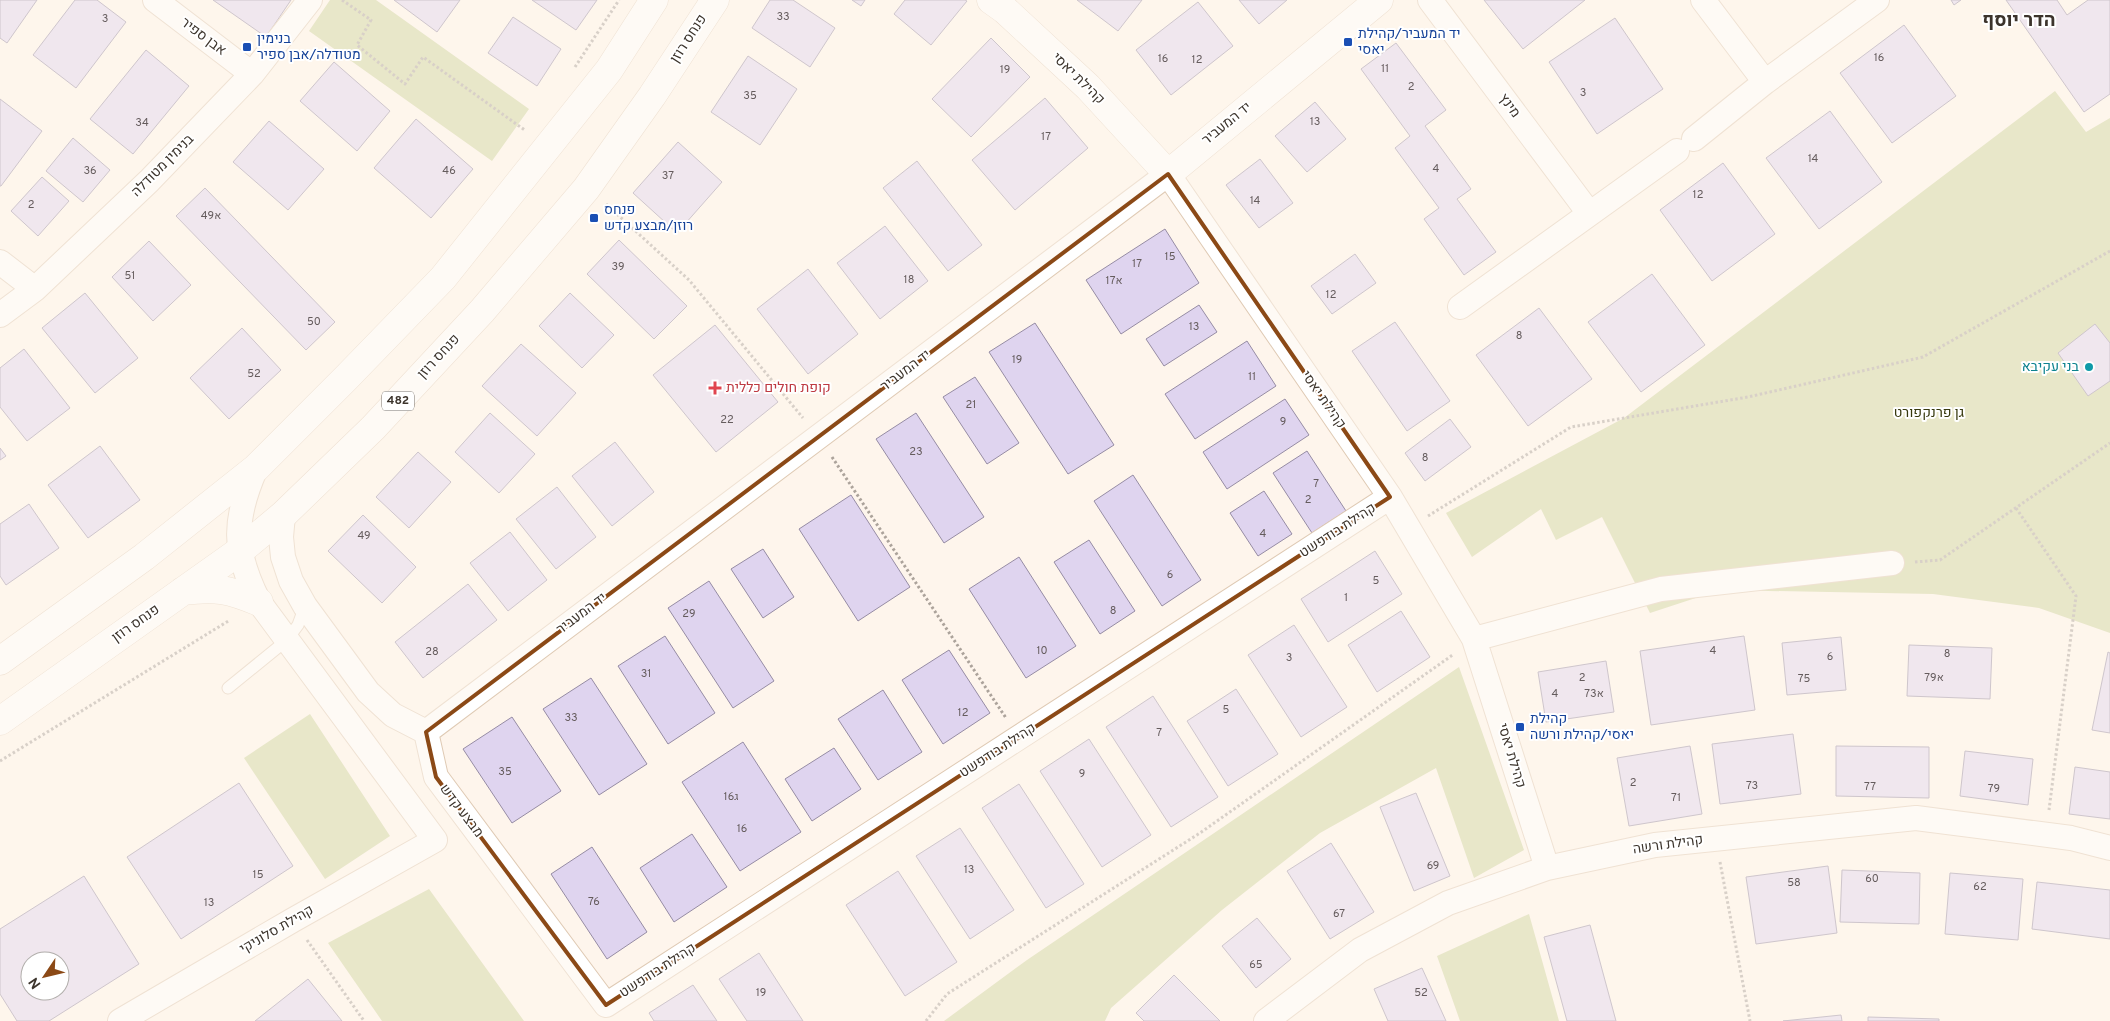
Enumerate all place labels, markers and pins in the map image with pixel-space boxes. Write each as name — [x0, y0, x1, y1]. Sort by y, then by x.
place label: יד המעביר/קהילת יאסי — [1358, 26, 1460, 59]
place label: בנימין מטודלה/אבן ספיר — [257, 31, 361, 64]
marker: יד המעביר/קהילת יאסי — [1342, 36, 1354, 48]
marker: בנימין מטודלה/אבן ספיר — [241, 41, 253, 53]
place label: פנחס רוזן/מבצע קדש — [604, 202, 693, 235]
marker: פנחס רוזן/מבצע קדש — [588, 212, 600, 224]
place label: בני עקיבא — [2022, 359, 2080, 376]
marker: בני עקיבא — [2083, 361, 2095, 373]
place label: קופת חולים כללית — [726, 380, 831, 397]
marker: קופת חולים כללית — [708, 381, 722, 395]
place label: קהילת יאסי/קהילת ורשה — [1530, 711, 1634, 744]
marker: קהילת יאסי/קהילת ורשה — [1514, 721, 1526, 733]

